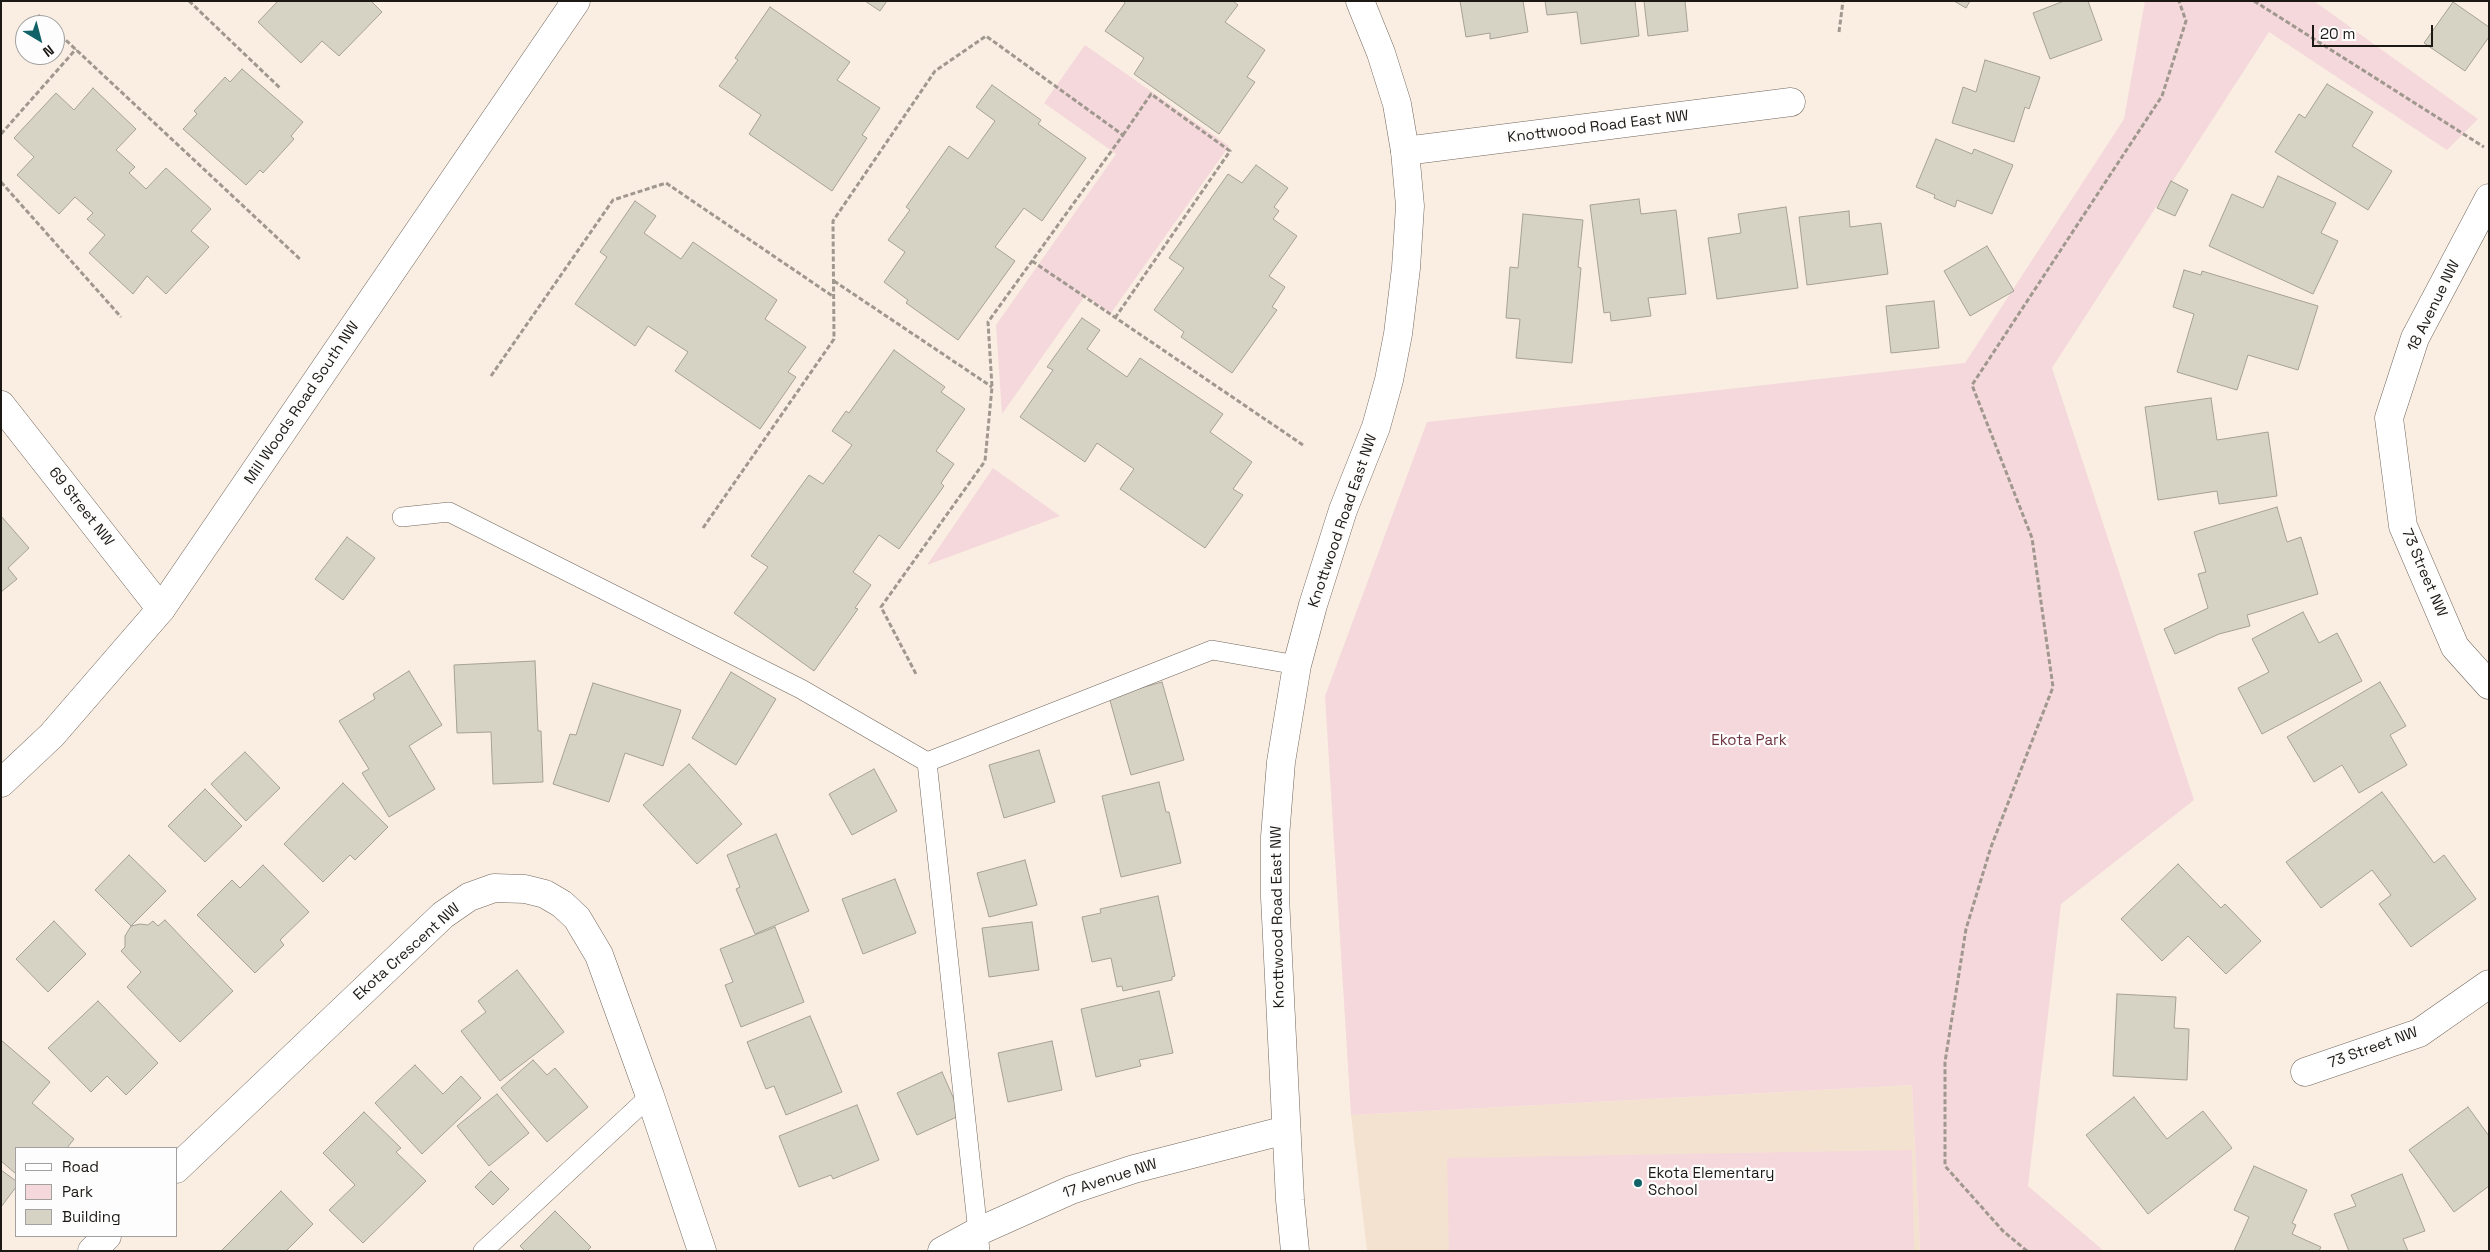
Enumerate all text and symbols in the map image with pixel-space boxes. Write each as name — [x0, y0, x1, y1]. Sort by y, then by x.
north arrow — [15, 15, 65, 65]
scale bar — [2315, 15, 2436, 47]
text: 20 m — [2320, 24, 2355, 43]
text: N — [39, 41, 58, 61]
street label: Knottwood Road East NW — [1506, 107, 1690, 147]
street label: 18 Avenue NW — [2404, 257, 2464, 355]
street label: Mill Woods Road South NW — [241, 318, 363, 488]
street label: Knottwood Road East NW — [1305, 432, 1381, 610]
street label: 69 Street NW — [45, 464, 117, 550]
street label: 73 Street NW — [2397, 526, 2451, 620]
park label: Ekota Park — [1711, 732, 1787, 750]
street label: Knottwood Road East NW — [1267, 826, 1289, 1008]
street label: Ekota Crescent NW — [350, 900, 464, 1004]
street label: 73 Street NW — [2326, 1023, 2420, 1073]
legend — [15, 1147, 178, 1237]
street label: 17 Avenue NW — [1060, 1155, 1160, 1203]
text: Road — [62, 1157, 99, 1176]
place label: Ekota Elementary School — [1648, 1165, 1775, 1200]
marker: Ekota Elementary School — [1632, 1177, 1644, 1189]
text: Park — [62, 1182, 93, 1201]
text: Building — [62, 1207, 121, 1226]

